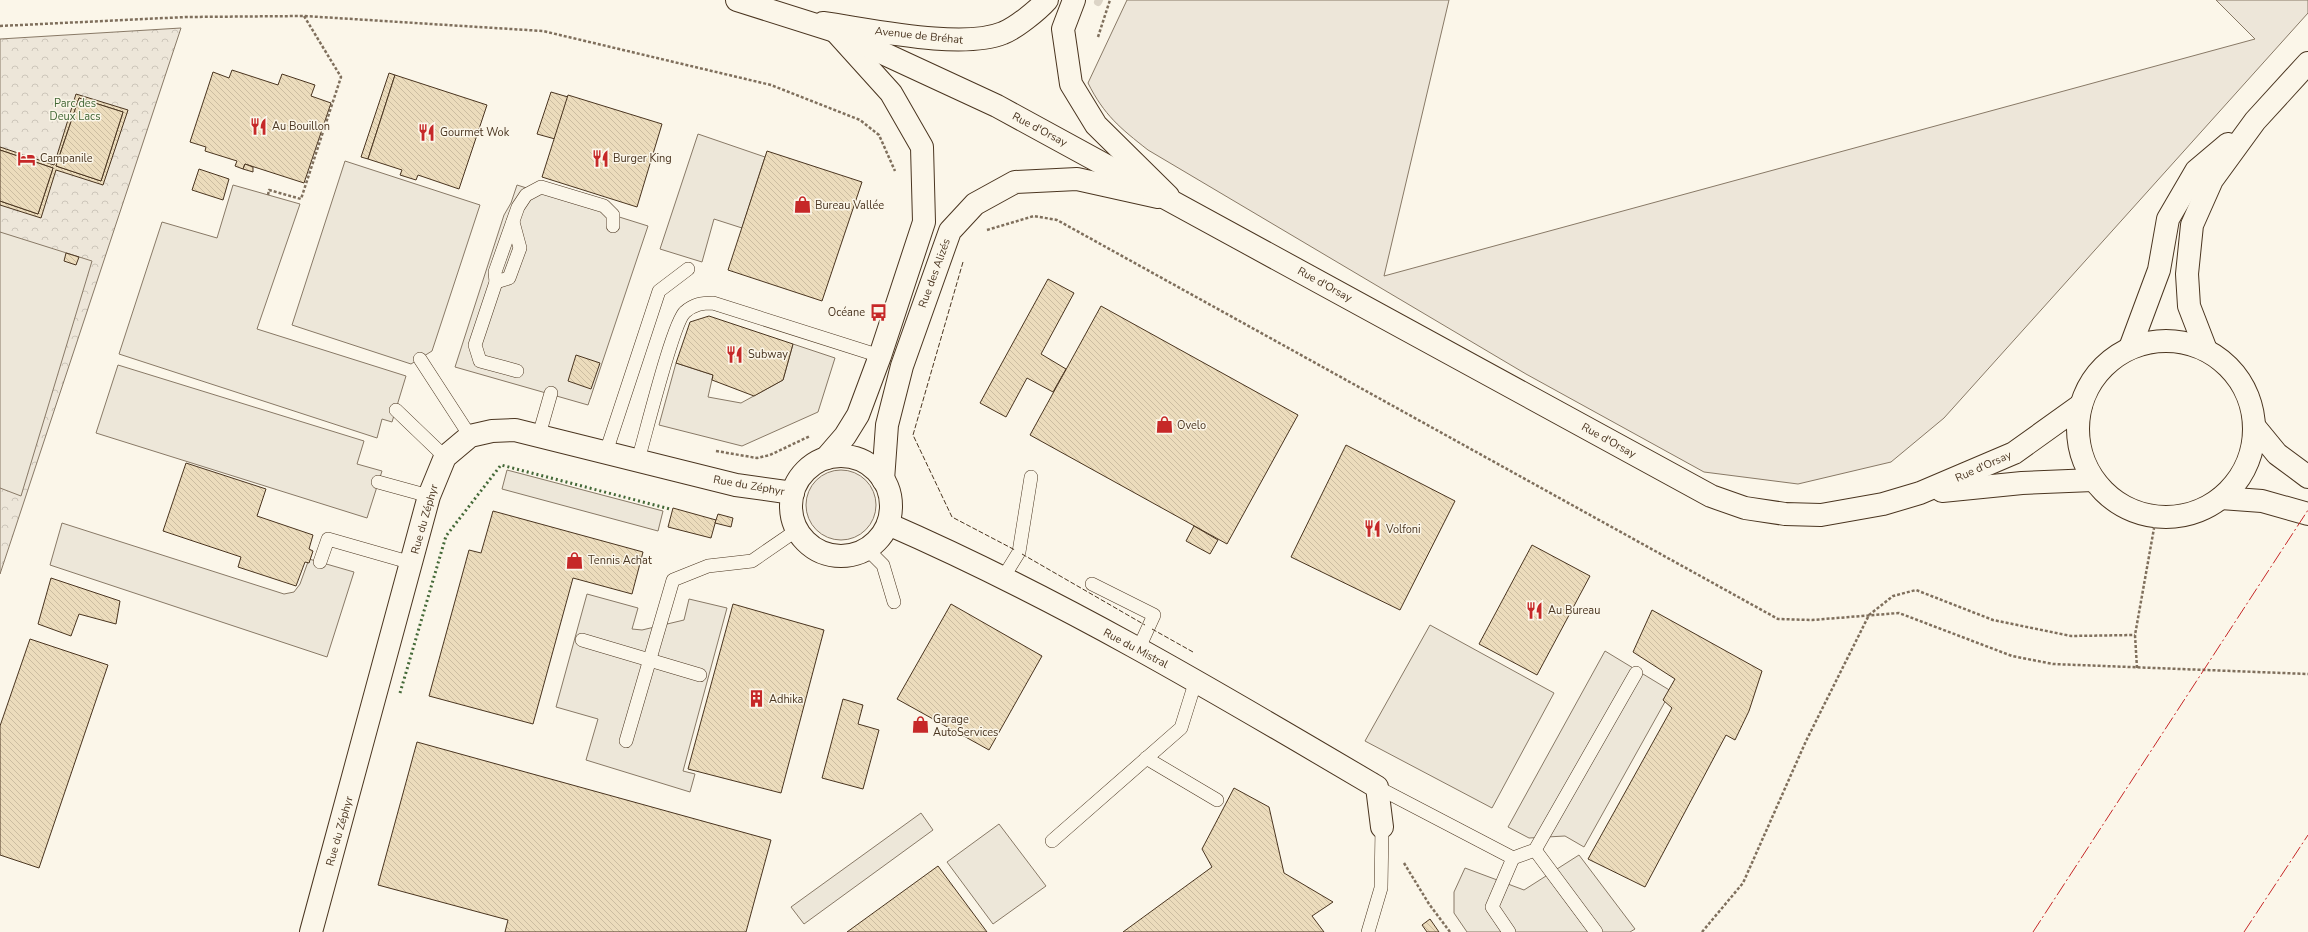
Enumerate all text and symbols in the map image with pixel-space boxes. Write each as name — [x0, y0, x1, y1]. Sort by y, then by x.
street label: Avenue de Bréhat — [874, 23, 964, 48]
park label: Parc des Deux Lacs — [50, 96, 100, 124]
street label: Rue d'Orsay — [1010, 109, 1070, 150]
restaurant icon: Au Bouillon — [249, 116, 269, 136]
place label: Au Bouillon — [272, 119, 330, 134]
restaurant icon: Gourmet Wok — [417, 122, 437, 142]
place label: Gourmet Wok — [440, 125, 510, 140]
hotel icon: Campanile — [17, 148, 37, 168]
restaurant icon: Burger King — [590, 148, 610, 168]
place label: Campanile — [40, 151, 93, 166]
place label: Burger King — [613, 151, 672, 166]
shop icon: Bureau Vallée — [792, 195, 812, 215]
place label: Bureau Vallée — [815, 198, 884, 213]
street label: Rue des Alizés — [915, 237, 954, 310]
street label: Rue d'Orsay — [1295, 263, 1355, 306]
bus stop icon: Océane — [868, 302, 888, 322]
place label: Océane — [828, 305, 865, 320]
restaurant icon: Subway — [725, 344, 745, 364]
place label: Subway — [748, 347, 788, 362]
shop icon: Ovelo — [1154, 415, 1174, 435]
place label: Ovelo — [1177, 418, 1206, 433]
street label: Rue d'Orsay — [1579, 419, 1639, 462]
street label: Rue d'Orsay — [1953, 447, 2014, 486]
street label: Rue du Zéphyr — [712, 472, 786, 499]
street label: Rue du Zéphyr — [407, 482, 442, 556]
restaurant icon: Volfoni — [1363, 519, 1383, 539]
place label: Volfoni — [1385, 522, 1421, 537]
shop icon: Tennis Achat — [565, 550, 585, 570]
place label: Tennis Achat — [588, 553, 652, 568]
restaurant icon: Au Bureau — [1525, 600, 1545, 620]
place label: Au Bureau — [1548, 603, 1600, 618]
street label: Rue du Mistral — [1101, 625, 1172, 672]
building icon: Adhika — [746, 689, 766, 709]
place label: Adhika — [769, 692, 804, 707]
place label: Garage AutoServices — [933, 712, 998, 740]
shop icon: Garage AutoServices — [910, 715, 930, 735]
street label: Rue du Zéphyr — [322, 794, 357, 868]

